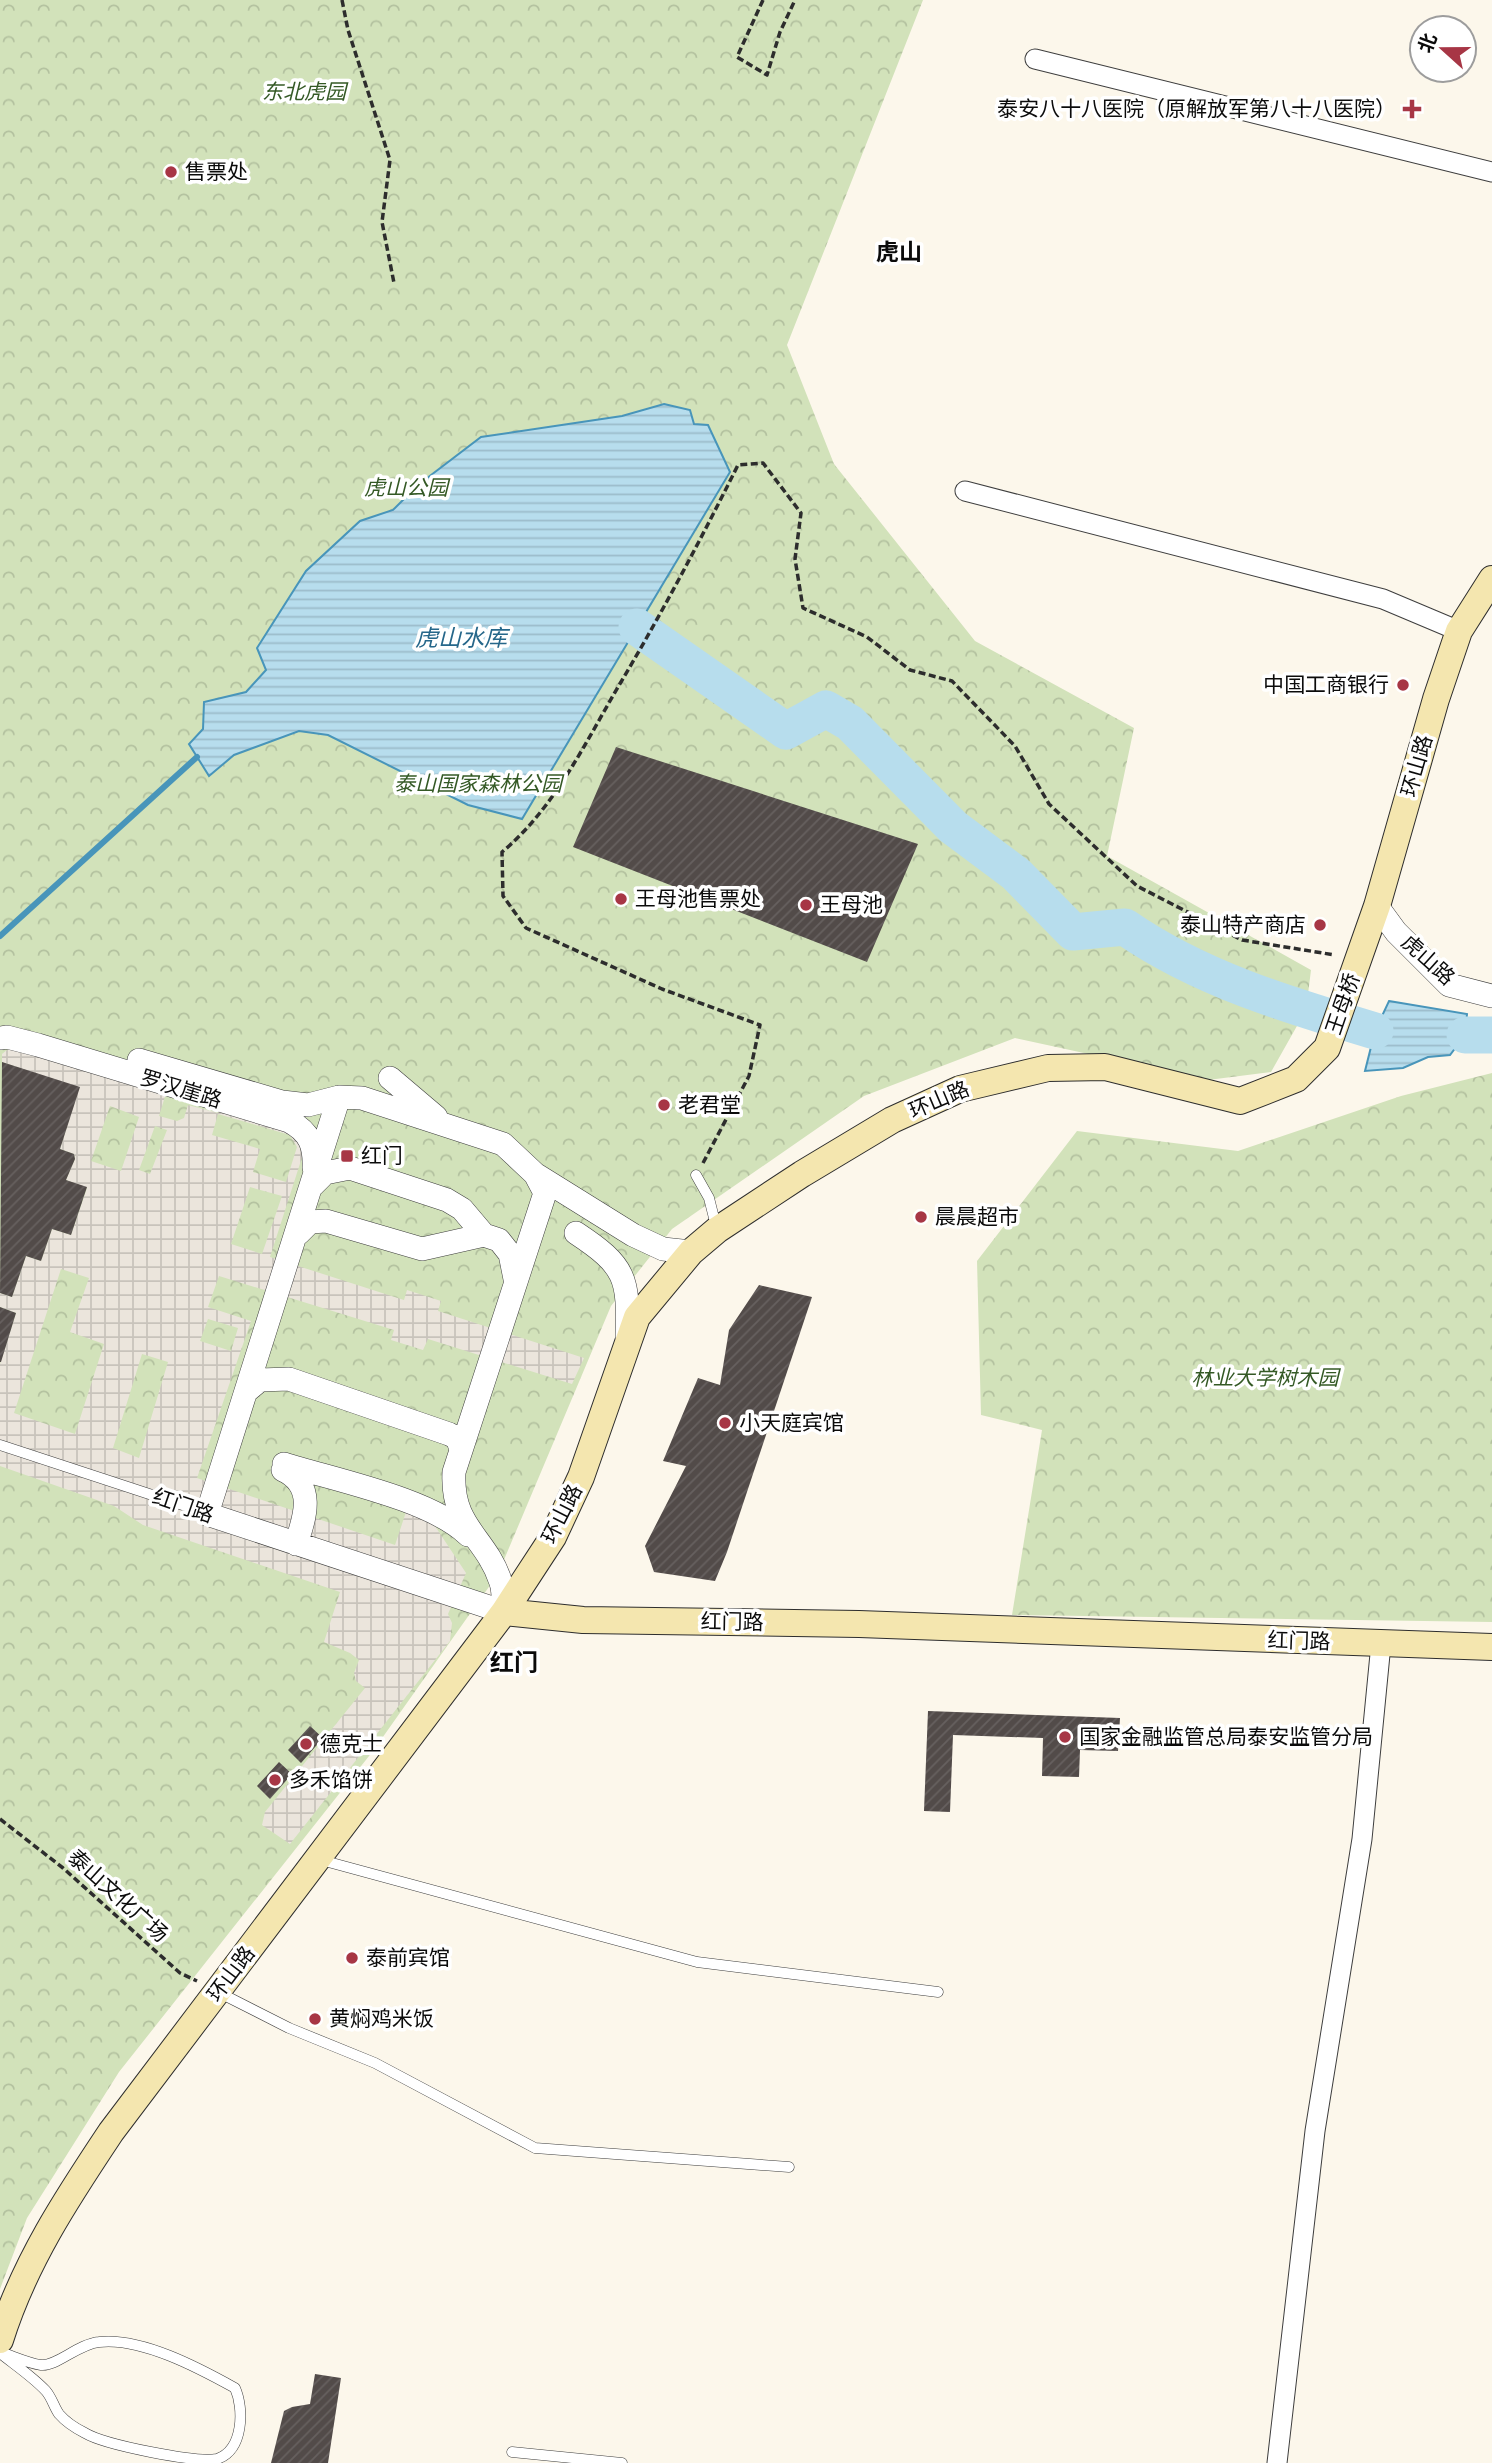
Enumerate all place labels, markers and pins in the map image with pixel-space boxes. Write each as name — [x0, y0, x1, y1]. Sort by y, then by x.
place label: 泰安八十八医院（原解放军第八十八医院） — [997, 91, 1396, 122]
marker: 泰安八十八医院（原解放军第八十八医院） — [1402, 99, 1422, 119]
place label: 售票处 — [185, 154, 248, 185]
marker: 售票处 — [163, 164, 179, 180]
place label: 中国工商银行 — [1263, 667, 1389, 698]
marker: 中国工商银行 — [1395, 677, 1411, 693]
place label: 王母池售票处 — [635, 881, 761, 912]
place label: 王母池 — [820, 887, 883, 918]
marker: 王母池售票处 — [613, 891, 629, 907]
marker: 王母池 — [798, 897, 814, 913]
place label: 泰山特产商店 — [1180, 907, 1306, 938]
marker: 泰山特产商店 — [1312, 917, 1328, 933]
place label: 老君堂 — [678, 1087, 741, 1118]
marker: 老君堂 — [656, 1097, 672, 1113]
place label: 红门 — [361, 1138, 403, 1169]
marker: 红门 — [339, 1148, 355, 1164]
place label: 晨晨超市 — [935, 1199, 1019, 1230]
marker: 晨晨超市 — [913, 1209, 929, 1225]
place label: 小天庭宾馆 — [739, 1405, 844, 1436]
marker: 小天庭宾馆 — [717, 1415, 733, 1431]
place label: 国家金融监管总局泰安监管分局 — [1079, 1719, 1373, 1750]
place label: 德克士 — [320, 1726, 383, 1757]
marker: 国家金融监管总局泰安监管分局 — [1057, 1729, 1073, 1745]
marker: 德克士 — [298, 1736, 314, 1752]
place label: 多禾馅饼 — [289, 1762, 373, 1793]
marker: 多禾馅饼 — [267, 1772, 283, 1788]
place label: 泰前宾馆 — [366, 1940, 450, 1971]
marker: 泰前宾馆 — [344, 1950, 360, 1966]
place label: 黄焖鸡米饭 — [329, 2001, 434, 2032]
marker: 黄焖鸡米饭 — [307, 2011, 323, 2027]

